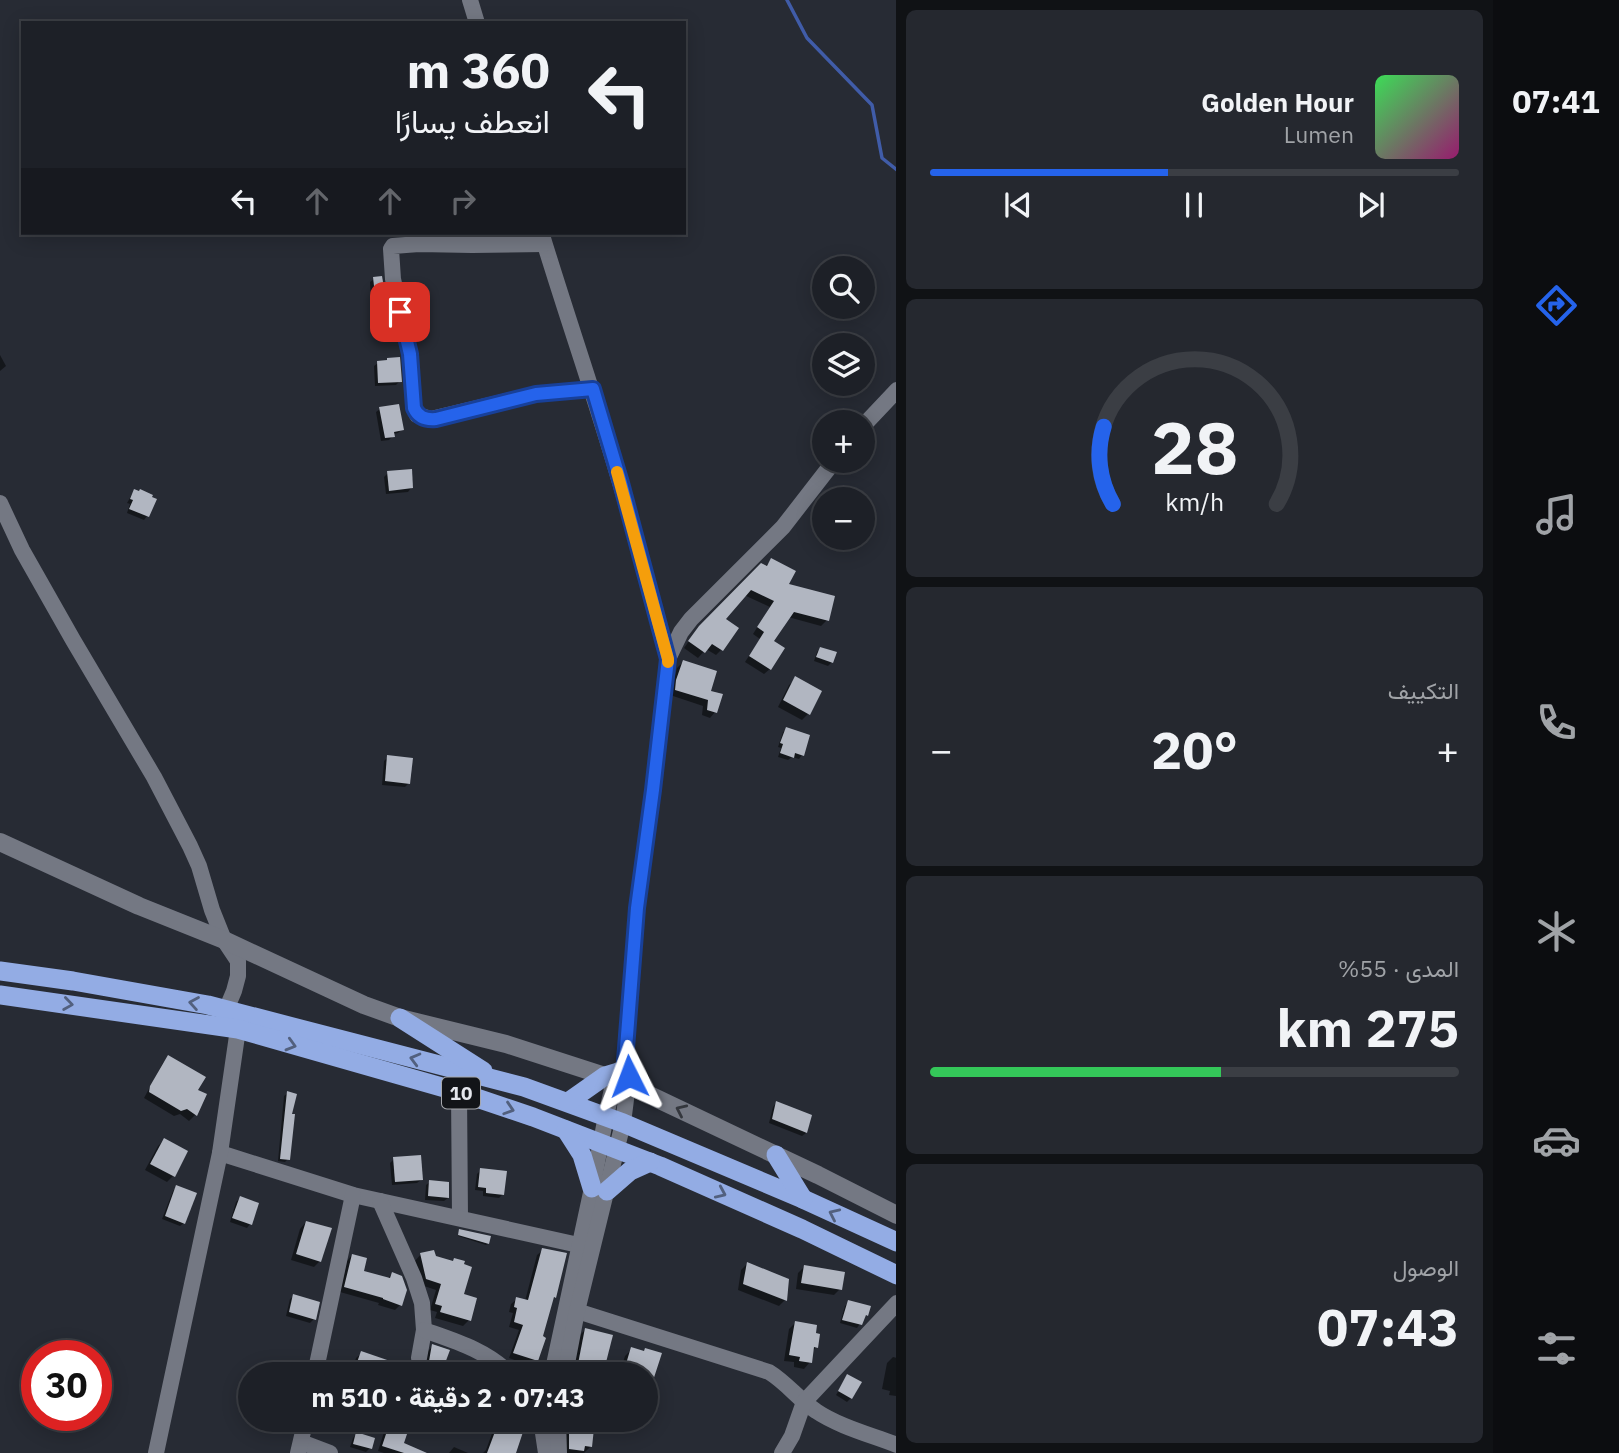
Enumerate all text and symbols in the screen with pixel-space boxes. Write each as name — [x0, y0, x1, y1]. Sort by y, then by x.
text: 360 m — [406, 38, 550, 101]
icon: left — [574, 49, 665, 140]
text: 07:41 — [1512, 80, 1600, 122]
text: Golden Hour — [1201, 85, 1354, 119]
text: انعطف يسارًا — [395, 100, 550, 142]
text: Lumen — [1284, 119, 1354, 149]
icon: left — [225, 182, 263, 220]
icon: ahead — [298, 182, 336, 220]
icon: ahead — [371, 182, 409, 220]
icon: right — [444, 182, 482, 220]
icon: previous — [999, 186, 1037, 224]
icon: pause — [1175, 186, 1213, 224]
icon: next — [1352, 186, 1390, 224]
map controls — [812, 256, 875, 550]
button: search — [812, 256, 875, 319]
icon: directions — [1532, 281, 1581, 330]
pin — [370, 282, 430, 342]
icon: arrive — [381, 293, 419, 331]
button: layers — [812, 333, 875, 396]
text: 28 — [1151, 399, 1238, 494]
button: + — [812, 410, 875, 473]
text: km/h — [1165, 485, 1224, 518]
button: − — [812, 487, 875, 550]
icon: music — [1532, 490, 1581, 539]
text: التكييف — [1388, 675, 1459, 705]
icon: phone — [1532, 698, 1581, 747]
text: 20° — [1151, 716, 1238, 783]
text: − — [930, 725, 953, 774]
text: + — [1436, 725, 1459, 774]
icon: climate — [1532, 907, 1581, 956]
text: المدى · 55% — [1338, 953, 1459, 983]
text: 275 km — [1277, 994, 1459, 1061]
one-way arrow — [188, 996, 200, 1011]
one-way arrow — [62, 997, 73, 1012]
one-way arrow — [285, 1036, 297, 1051]
position arrow — [592, 1039, 666, 1113]
one-way arrow — [409, 1053, 421, 1067]
road number: 10 — [442, 1078, 480, 1108]
one-way arrow — [503, 1101, 515, 1115]
one-way arrow — [676, 1104, 688, 1118]
icon: car — [1532, 1116, 1581, 1165]
one-way arrow — [714, 1185, 726, 1199]
one-way arrow — [829, 1208, 841, 1222]
text: الوصول — [1393, 1252, 1459, 1282]
text: 07:43 — [1317, 1293, 1459, 1360]
icon: filters — [1532, 1324, 1581, 1373]
speed limit sign: 30 — [21, 1340, 112, 1431]
text: 07:43 · 2 دقيقة · 510 m — [311, 1380, 585, 1414]

